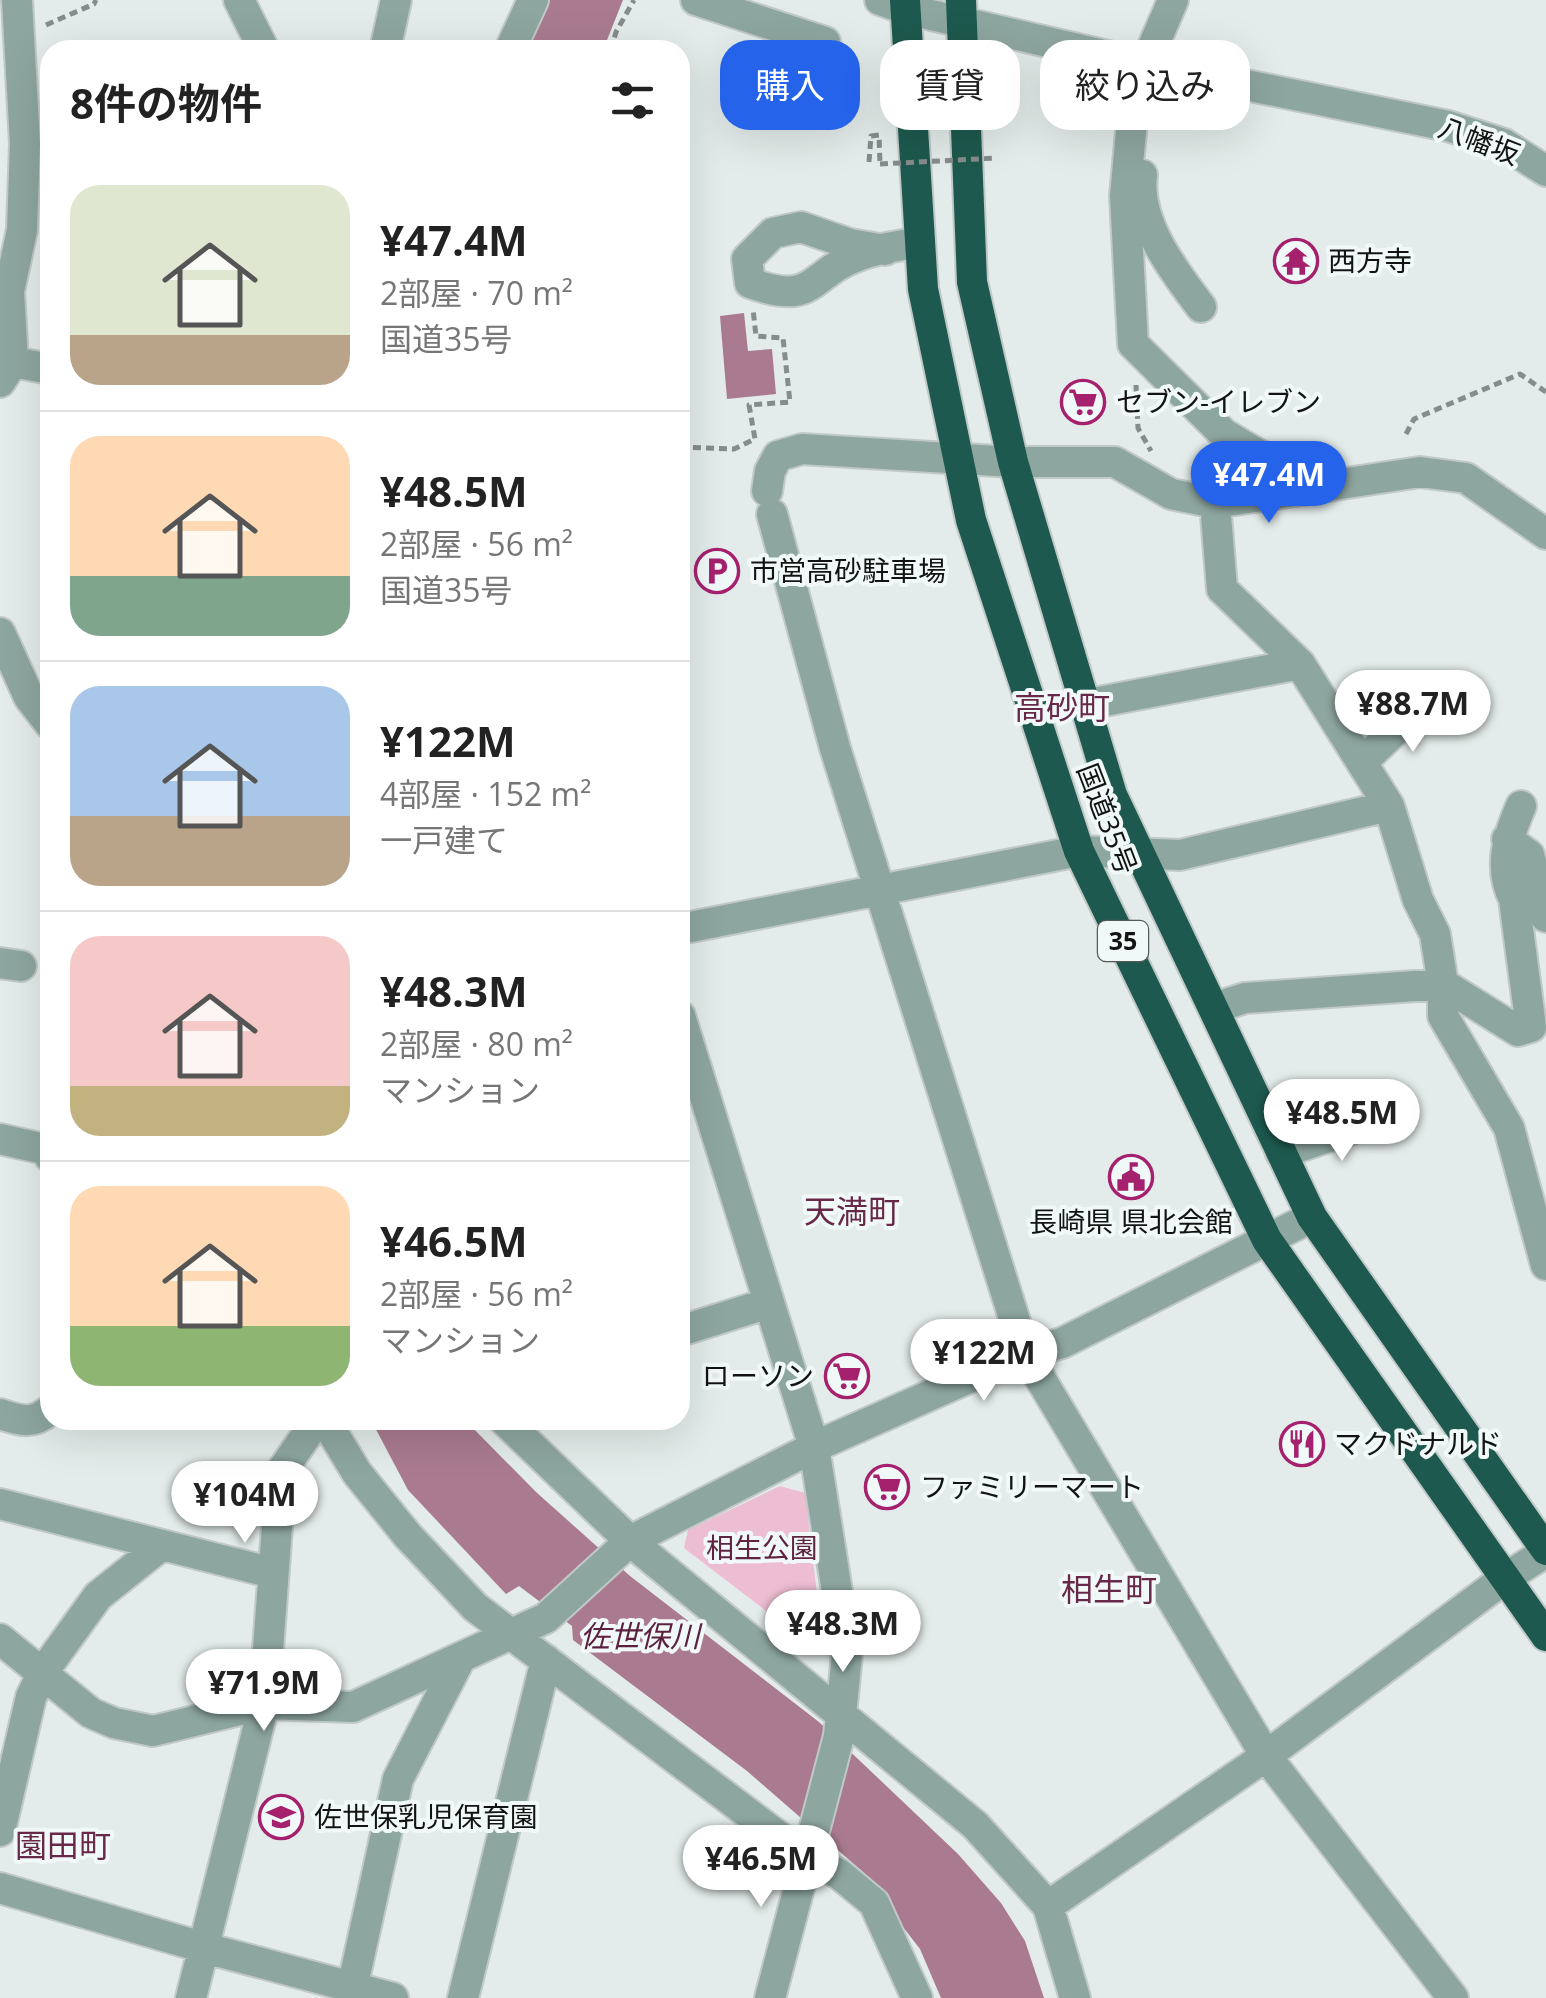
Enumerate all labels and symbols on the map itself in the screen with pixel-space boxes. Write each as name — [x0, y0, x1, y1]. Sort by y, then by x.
street label: 八幡坂 — [1433, 107, 1525, 173]
temple icon: 西方寺 — [1273, 238, 1319, 284]
place label: 西方寺 — [1328, 241, 1412, 279]
supermarket icon: セブン-イレブン — [1060, 379, 1106, 425]
place label: セブン-イレブン — [1116, 382, 1321, 420]
pin: ¥47.4M — [1188, 441, 1350, 526]
parking icon: 市営高砂駐車場 — [694, 548, 740, 594]
place label: 市営高砂駐車場 — [750, 551, 946, 589]
pin: ¥88.7M — [1332, 670, 1494, 755]
district label: 高砂町 — [1014, 685, 1110, 728]
street label: 国道35号 — [1069, 758, 1146, 880]
road number: 35 — [1098, 921, 1148, 961]
pin: ¥48.5M — [1261, 1079, 1423, 1164]
public building icon: 長崎県 県北会館 — [1108, 1154, 1154, 1200]
district label: 天満町 — [804, 1189, 900, 1232]
place label: 長崎県 県北会館 — [1029, 1202, 1233, 1240]
pin: ¥122M — [914, 1319, 1054, 1404]
supermarket icon: ローソン — [824, 1353, 870, 1399]
place label: ローソン — [702, 1356, 814, 1394]
restaurant icon: マクドナルド — [1279, 1421, 1325, 1467]
place label: マクドナルド — [1334, 1424, 1502, 1462]
pin: ¥104M — [175, 1461, 315, 1546]
supermarket icon: ファミリーマート — [864, 1464, 910, 1510]
place label: ファミリーマート — [920, 1467, 1144, 1505]
park label: 相生公園 — [706, 1528, 818, 1566]
district label: 相生町 — [1061, 1567, 1157, 1610]
pin: ¥48.3M — [762, 1590, 924, 1675]
water label: 佐世保川 — [580, 1615, 703, 1656]
pin: ¥71.9M — [183, 1649, 345, 1734]
school or university icon: 佐世保乳児保育園 — [258, 1794, 304, 1840]
place label: 佐世保乳児保育園 — [314, 1797, 538, 1835]
district label: 園田町 — [15, 1823, 111, 1866]
pin: ¥46.5M — [680, 1825, 842, 1910]

